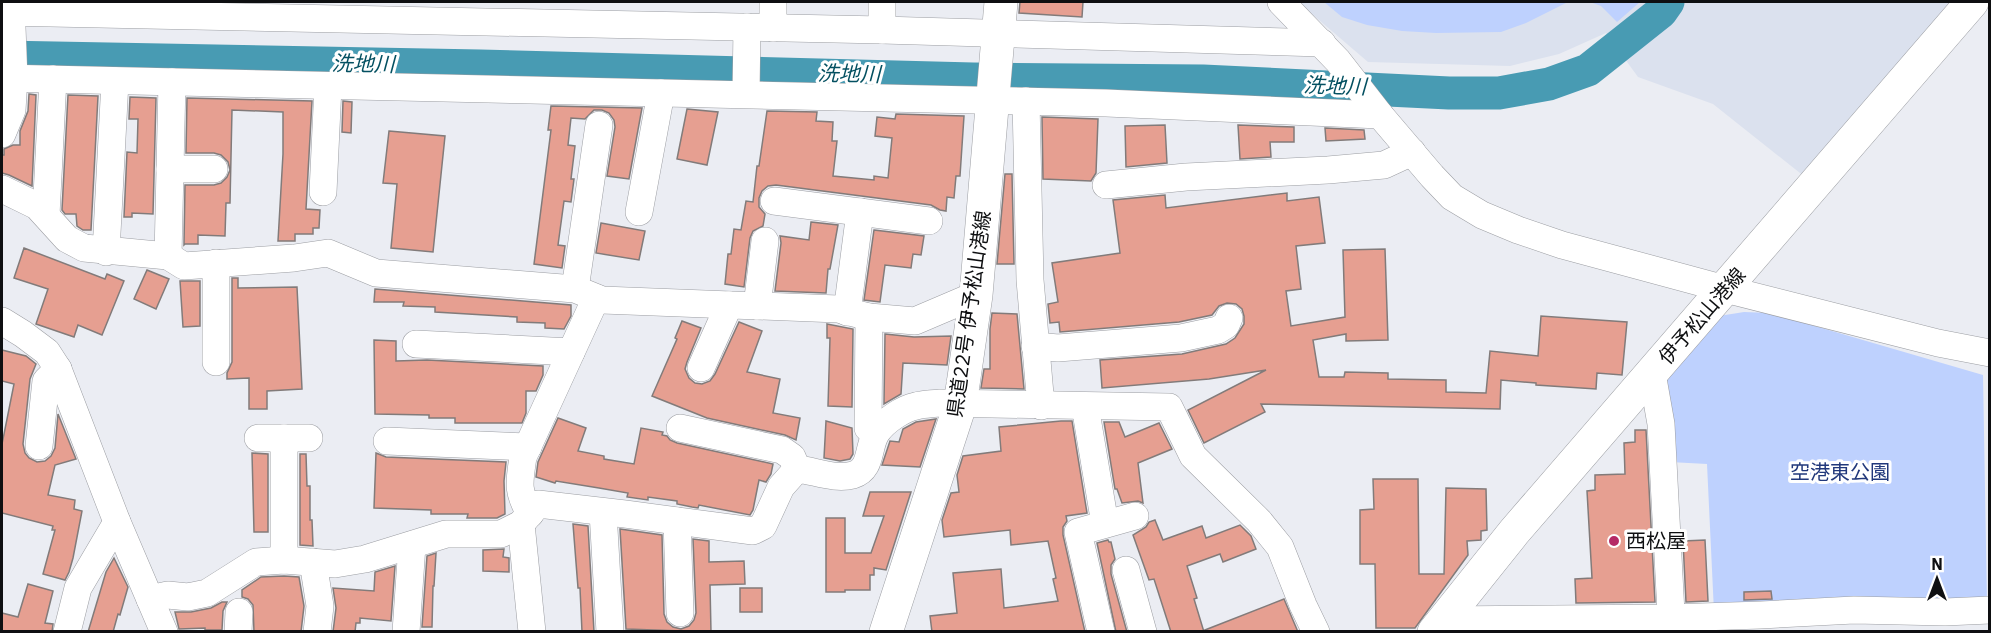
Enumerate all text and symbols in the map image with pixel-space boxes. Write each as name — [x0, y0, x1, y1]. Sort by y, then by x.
water label: 洗地川 — [331, 48, 397, 78]
water label: 洗地川 — [817, 58, 883, 88]
water label: 洗地川 — [1303, 70, 1369, 100]
street label: 県道22号 伊予松山港線 — [941, 209, 996, 419]
street label: 伊予松山港線 — [1652, 262, 1751, 370]
park label: 空港東公園 — [1790, 458, 1890, 485]
place label: 西松屋 — [1626, 527, 1686, 554]
marker: 西松屋 — [1607, 534, 1621, 548]
north arrow — [1907, 549, 1967, 609]
text: N — [1931, 554, 1943, 574]

